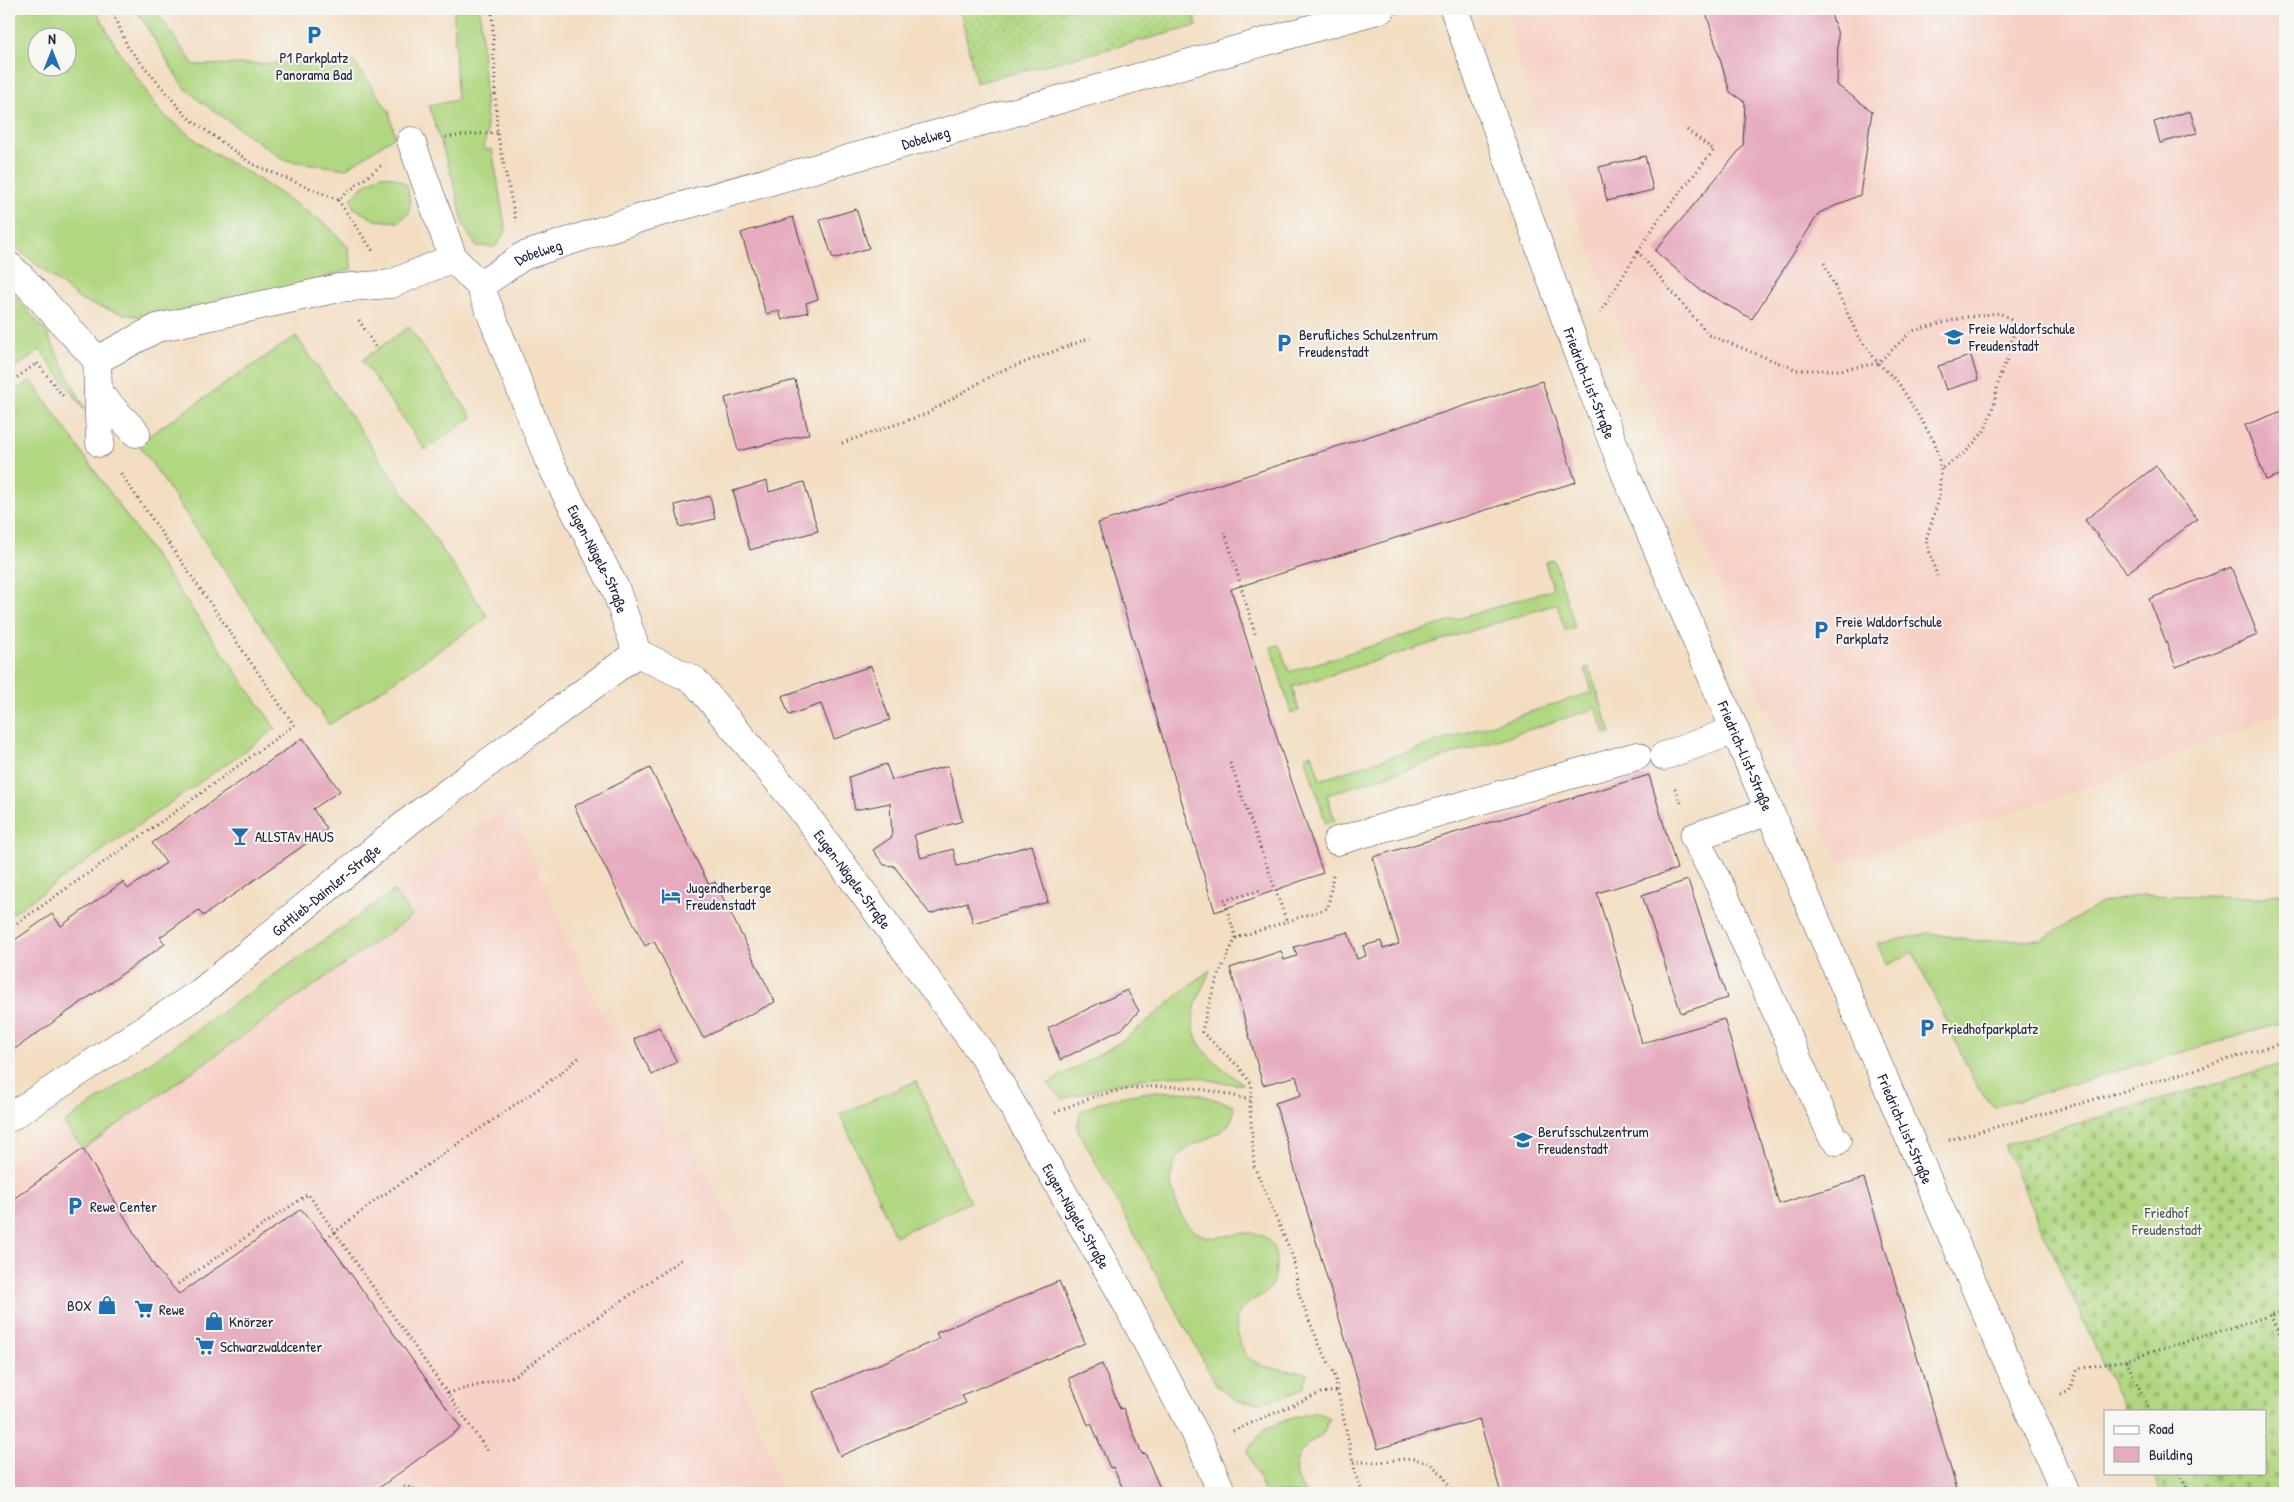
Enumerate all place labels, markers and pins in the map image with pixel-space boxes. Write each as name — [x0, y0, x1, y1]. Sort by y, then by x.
parking icon: P1 Parkplatz Panorama Bad — [303, 24, 325, 46]
place label: P1 Parkplatz Panorama Bad — [276, 47, 352, 85]
place label: Freie Waldorfschule Freudenstadt — [1968, 318, 2075, 356]
place label: Berufliches Schulzentrum Freudenstadt — [1298, 324, 1438, 362]
school or university icon: Freie Waldorfschule Freudenstadt — [1943, 326, 1965, 348]
parking icon: Berufliches Schulzentrum Freudenstadt — [1273, 332, 1295, 354]
place label: Freie Waldorfschule Parkplatz — [1835, 611, 1942, 649]
parking icon: Freie Waldorfschule Parkplatz — [1810, 619, 1832, 641]
bar icon: ALLSTAv HAUS — [229, 825, 251, 847]
place label: ALLSTAv HAUS — [255, 826, 334, 847]
place label: Jugendherberge Freudenstadt — [685, 877, 771, 915]
hotel icon: Jugendherberge Freudenstadt — [660, 885, 682, 907]
parking icon: Friedhofparkplatz — [1916, 1017, 1938, 1039]
place label: Friedhofparkplatz — [1941, 1018, 2039, 1039]
place label: Berufsschulzentrum Freudenstadt — [1537, 1121, 1649, 1159]
school or university icon: Berufsschulzentrum Freudenstadt — [1512, 1129, 1534, 1151]
parking icon: Rewe Center — [64, 1195, 86, 1217]
place label: Rewe Center — [90, 1196, 157, 1217]
shop icon: BOX — [96, 1294, 118, 1316]
place label: BOX — [67, 1295, 92, 1316]
supermarket icon: Rewe — [133, 1298, 155, 1320]
place label: Rewe — [159, 1299, 185, 1320]
shop icon: Knörzer — [203, 1310, 225, 1332]
place label: Knörzer — [229, 1311, 274, 1332]
supermarket icon: Schwarzwaldcenter — [194, 1335, 216, 1357]
place label: Schwarzwaldcenter — [220, 1336, 322, 1357]

